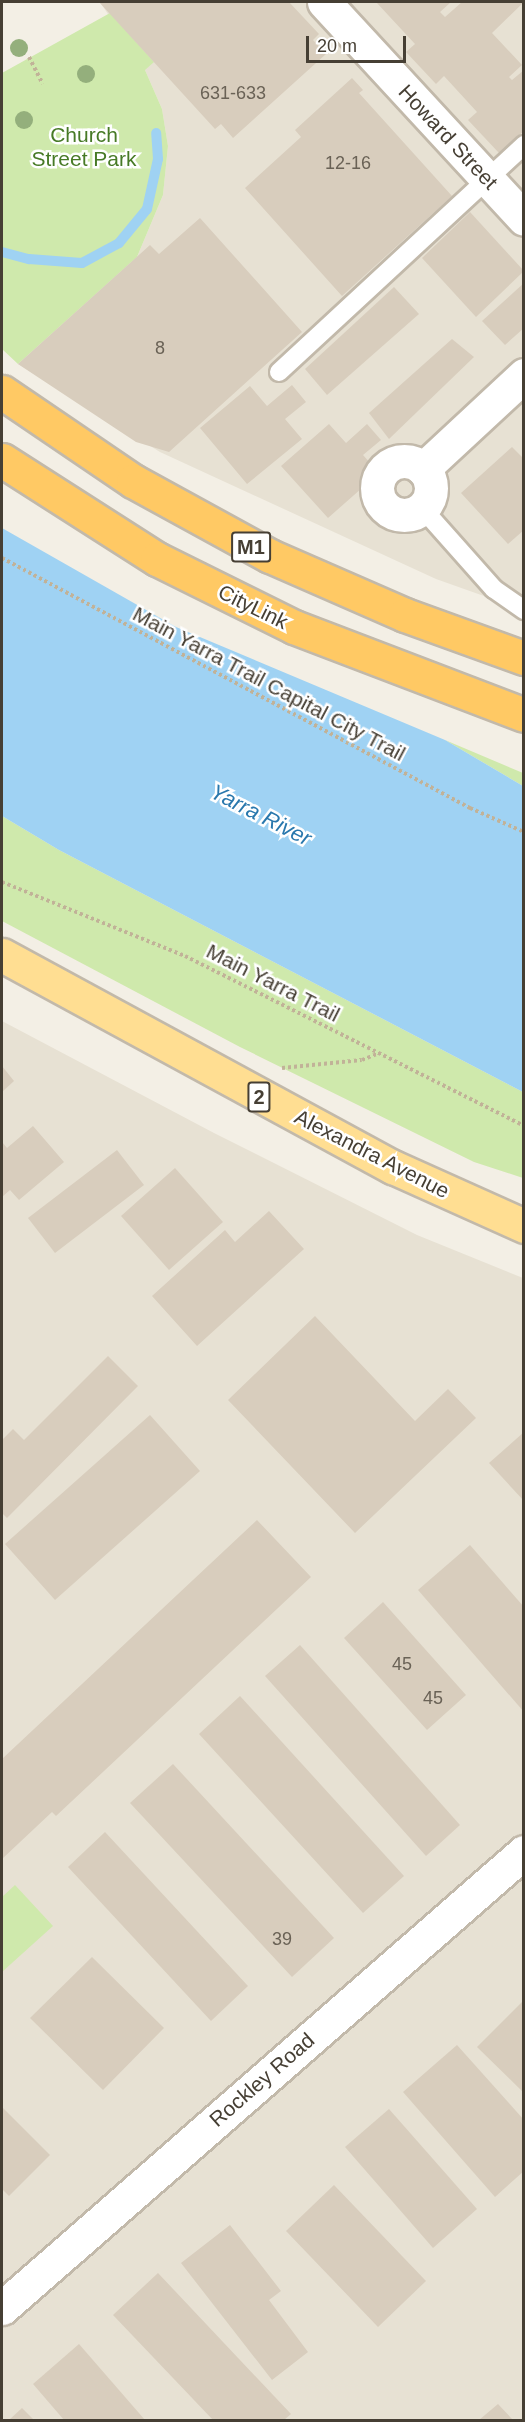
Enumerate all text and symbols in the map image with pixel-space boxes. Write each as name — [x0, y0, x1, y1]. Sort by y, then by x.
scale bar — [309, 24, 410, 62]
text: 20 m — [317, 36, 357, 56]
street label: Howard Street — [393, 79, 503, 195]
house number: 631-633 — [200, 82, 266, 104]
park label: Church Street Park — [31, 122, 137, 172]
house number: 12-16 — [325, 152, 371, 174]
house number: 8 — [155, 337, 165, 359]
road number: M1 — [230, 530, 272, 564]
street label: CityLink — [214, 579, 292, 635]
street label: Main Yarra Trail Capital City Trail — [128, 601, 410, 767]
water label: Yarra River — [206, 778, 316, 852]
street label: Main Yarra Trail — [202, 938, 344, 1028]
road number: 2 — [247, 1080, 271, 1114]
street label: Alexandra Avenue — [290, 1104, 454, 1204]
house number: 45 — [392, 1653, 412, 1675]
house number: 45 — [423, 1687, 443, 1709]
house number: 39 — [272, 1928, 292, 1950]
street label: Rockley Road — [204, 2028, 320, 2132]

